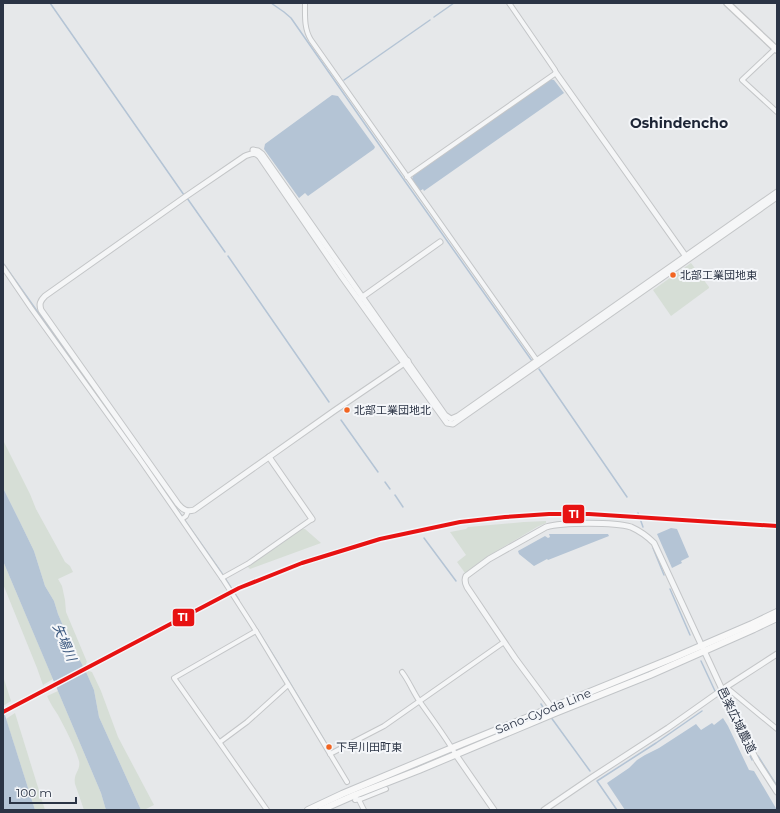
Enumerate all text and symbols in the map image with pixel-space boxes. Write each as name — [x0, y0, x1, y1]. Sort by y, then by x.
district label: Oshindencho — [630, 114, 728, 132]
place label: 北部工業団地東 — [680, 268, 757, 282]
marker: 北部工業団地東 — [668, 270, 678, 280]
place label: 北部工業団地北 — [354, 403, 431, 417]
marker: 北部工業団地北 — [342, 405, 352, 415]
line badge: TI — [562, 504, 585, 524]
text: TI — [569, 507, 579, 521]
line badge: TI — [172, 608, 195, 627]
text: TI — [178, 610, 188, 624]
water label: 矢場川 — [50, 621, 81, 665]
street label: 邑楽広域農道 — [714, 684, 760, 756]
street label: Sano-Gyoda Line — [493, 685, 593, 737]
place label: 下早川田町東 — [336, 740, 402, 754]
marker: 下早川田町東 — [324, 742, 334, 752]
scale bar — [10, 779, 76, 805]
text: 100 m — [16, 785, 52, 800]

